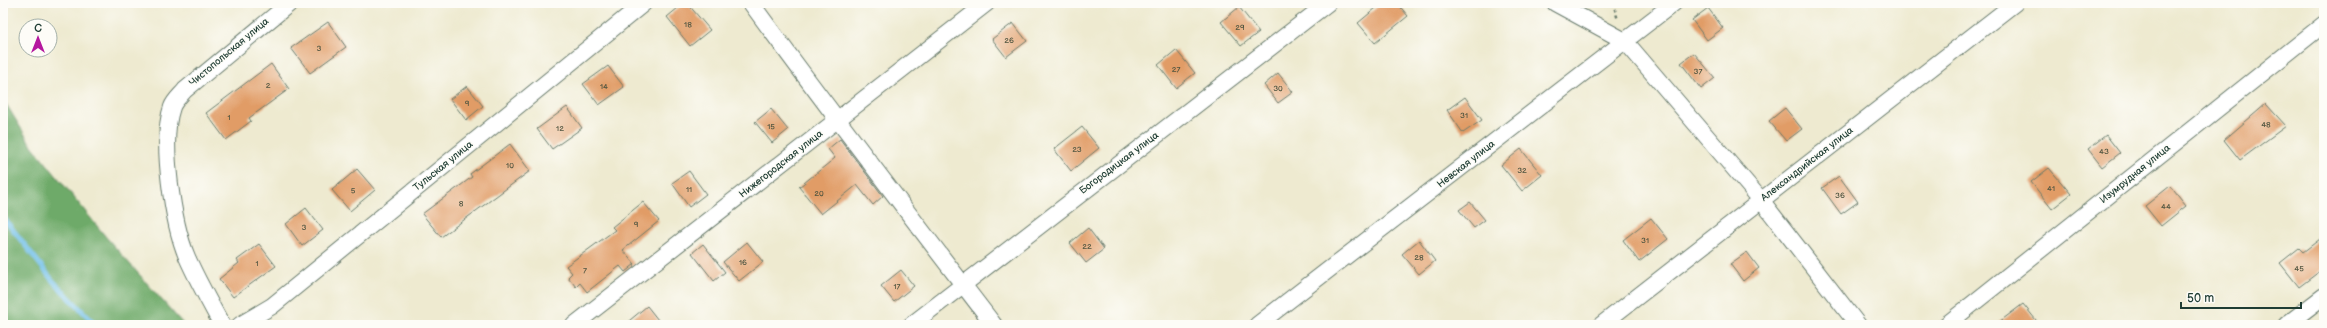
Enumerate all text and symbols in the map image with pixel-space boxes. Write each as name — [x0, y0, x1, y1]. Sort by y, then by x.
street label: Чистопольская улица — [187, 15, 271, 89]
north arrow — [18, 18, 58, 58]
house number: 18 — [684, 20, 692, 29]
text: С — [34, 22, 42, 35]
house number: 29 — [1235, 23, 1245, 32]
house number: 26 — [1004, 36, 1014, 45]
house number: 3 — [317, 44, 322, 53]
house number: 27 — [1172, 65, 1180, 74]
house number: 37 — [1694, 67, 1702, 76]
house number: 2 — [266, 81, 271, 90]
house number: 14 — [600, 82, 608, 91]
house number: 30 — [1273, 84, 1283, 93]
house number: 9 — [465, 99, 470, 108]
house number: 31 — [1460, 111, 1468, 120]
house number: 1 — [227, 113, 231, 122]
house number: 48 — [2261, 120, 2271, 129]
house number: 15 — [767, 122, 775, 131]
house number: 12 — [556, 124, 564, 133]
street label: Александрийская улица — [1758, 124, 1856, 204]
street label: Нижегородская улица — [737, 128, 825, 200]
street label: Богородицкая улица — [1077, 129, 1161, 197]
street label: Тульская улица — [411, 138, 475, 194]
street label: Невская улица — [1435, 138, 1497, 190]
street label: Изумрудная улица — [2097, 142, 2173, 206]
house number: 23 — [1072, 145, 1082, 154]
house number: 43 — [2099, 147, 2109, 156]
house number: 10 — [506, 161, 514, 170]
house number: 32 — [1517, 166, 1527, 175]
house number: 41 — [2047, 184, 2055, 193]
house number: 11 — [686, 185, 692, 194]
house number: 5 — [351, 186, 356, 195]
house number: 20 — [814, 189, 824, 198]
house number: 36 — [1835, 191, 1845, 200]
house number: 8 — [459, 199, 464, 208]
house number: 44 — [2161, 202, 2171, 211]
house number: 9 — [634, 220, 639, 229]
house number: 3 — [302, 223, 307, 232]
house number: 31 — [1641, 236, 1649, 245]
house number: 22 — [1082, 242, 1092, 251]
house number: 28 — [1414, 253, 1424, 262]
house number: 16 — [739, 258, 747, 267]
house number: 1 — [255, 259, 259, 268]
house number: 45 — [2294, 264, 2304, 273]
house number: 7 — [583, 266, 587, 275]
house number: 17 — [893, 282, 901, 291]
scale bar — [2181, 284, 2301, 310]
text: 50 m — [2187, 291, 2214, 306]

